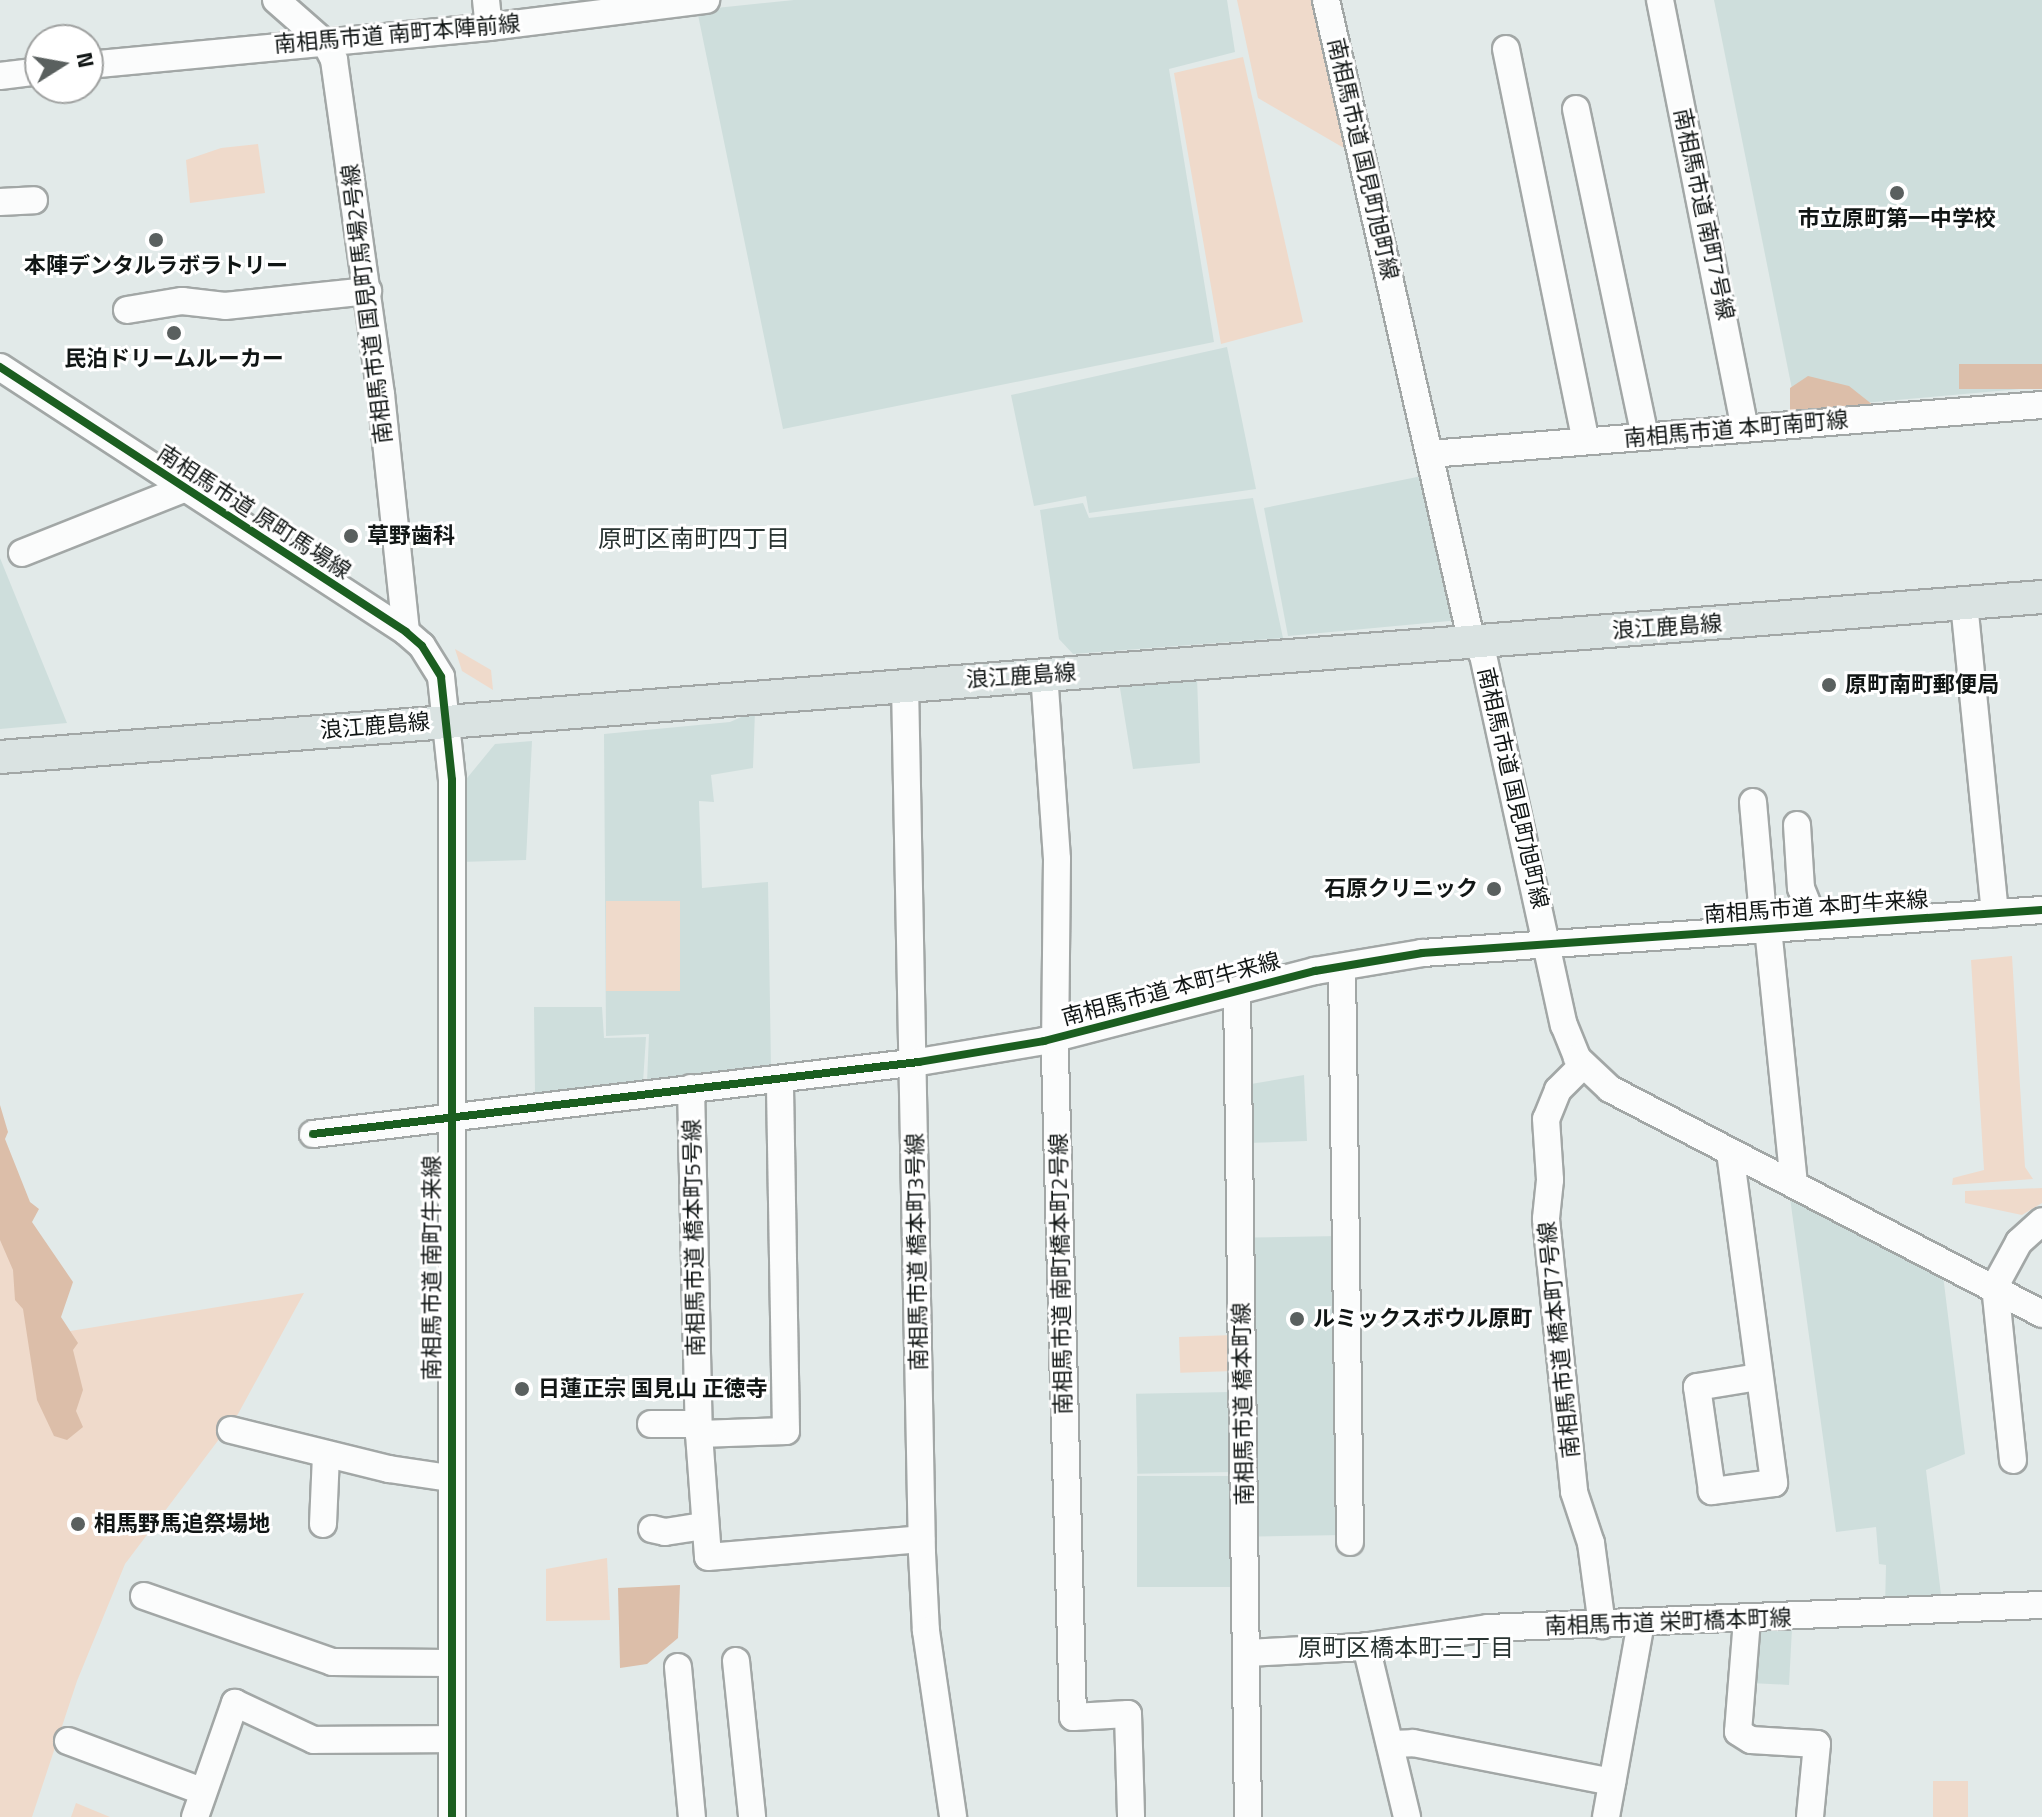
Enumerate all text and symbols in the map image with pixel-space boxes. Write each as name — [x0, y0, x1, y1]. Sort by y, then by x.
street label: 南相馬市道 南町本陣前線 — [273, 10, 521, 58]
north arrow — [24, 24, 104, 104]
street label: 南相馬市道 国見町旭町線 — [1322, 36, 1404, 282]
text: N — [67, 49, 104, 71]
street label: 南相馬市道 南町7号線 — [1669, 106, 1739, 322]
street label: 南相馬市道 国見町馬場2号線 — [337, 163, 397, 445]
marker: 市立原町第一中学校 — [1888, 184, 1906, 202]
place label: 市立原町第一中学校 — [1798, 206, 1996, 232]
marker: 本陣デンタルラボラトリー — [147, 231, 165, 249]
place label: 本陣デンタルラボラトリー — [24, 253, 288, 279]
marker: 民泊ドリームルーカー — [165, 324, 183, 342]
place label: 民泊ドリームルーカー — [64, 346, 284, 372]
street label: 南相馬市道 本町南町線 — [1623, 406, 1849, 452]
street label: 南相馬市道 原町馬場線 — [153, 440, 355, 584]
place label: 草野歯科 — [367, 523, 455, 549]
district label: 原町区南町四丁目 — [598, 525, 790, 553]
marker: 草野歯科 — [342, 527, 360, 545]
street label: 浪江鹿島線 — [1611, 610, 1723, 644]
street label: 浪江鹿島線 — [965, 659, 1077, 693]
street label: 南相馬市道 国見町旭町線 — [1472, 665, 1554, 911]
place label: 原町南町郵便局 — [1845, 672, 1999, 698]
marker: 原町南町郵便局 — [1820, 676, 1838, 694]
street label: 浪江鹿島線 — [319, 708, 431, 744]
place label: 石原クリニック — [1324, 876, 1478, 902]
marker: 石原クリニック — [1485, 880, 1503, 898]
street label: 南相馬市道 本町牛来線 — [1703, 886, 1929, 928]
street label: 南相馬市道 本町牛来線 — [1059, 947, 1283, 1031]
street label: 南相馬市道 橋本町5号線 — [679, 1119, 709, 1357]
street label: 南相馬市道 橋本町3号線 — [902, 1133, 932, 1371]
street label: 南相馬市道 南町橋本町2号線 — [1045, 1133, 1077, 1415]
street label: 南相馬市道 南町牛来線 — [419, 1156, 445, 1380]
street label: 南相馬市道 橋本町7号線 — [1533, 1221, 1585, 1459]
street label: 南相馬市道 橋本町線 — [1228, 1302, 1258, 1506]
place label: ルミックスボウル原町 — [1313, 1306, 1533, 1332]
marker: ルミックスボウル原町 — [1288, 1310, 1306, 1328]
place label: 日蓮正宗 国見山 正徳寺 — [538, 1376, 768, 1402]
marker: 日蓮正宗 国見山 正徳寺 — [513, 1380, 531, 1398]
place label: 相馬野馬追祭場地 — [94, 1511, 270, 1537]
marker: 相馬野馬追祭場地 — [69, 1515, 87, 1533]
street label: 南相馬市道 栄町橋本町線 — [1544, 1605, 1792, 1639]
district label: 原町区橋本町三丁目 — [1298, 1634, 1514, 1662]

